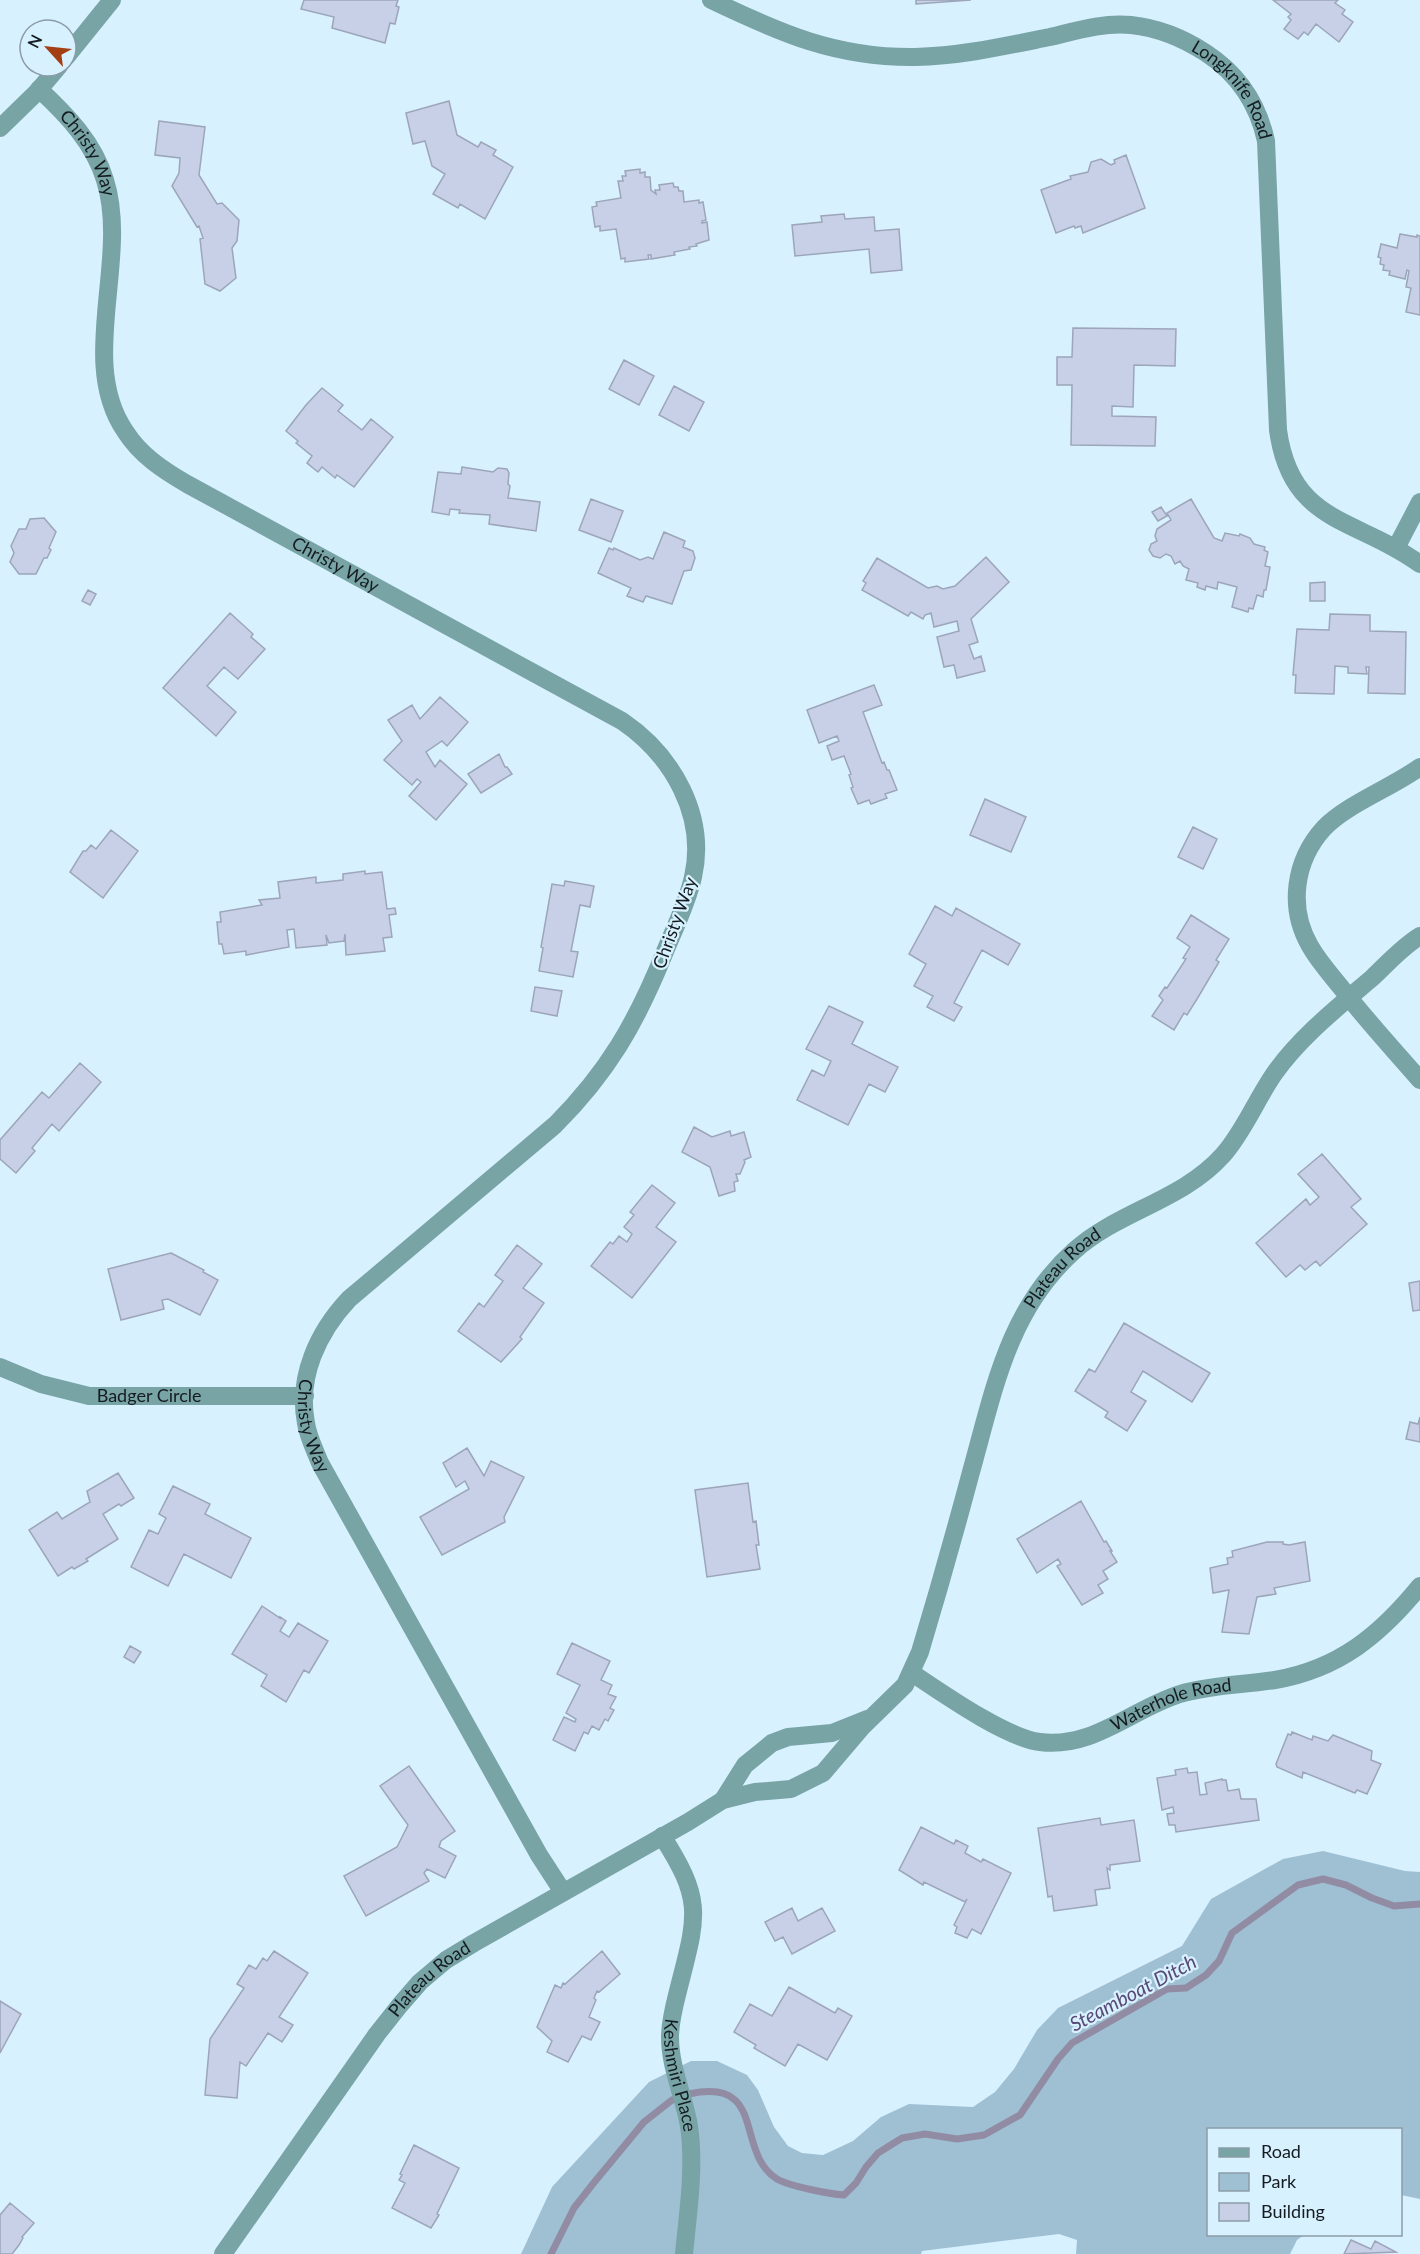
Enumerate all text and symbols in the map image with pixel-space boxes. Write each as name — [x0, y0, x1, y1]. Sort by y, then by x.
north arrow — [18, 18, 78, 78]
text: N — [23, 31, 45, 51]
street label: Longknife Road — [1188, 35, 1277, 141]
street label: Christy Way — [56, 105, 121, 199]
street label: Christy Way — [288, 531, 384, 597]
street label: Christy Way — [647, 873, 701, 972]
street label: Plateau Road — [1018, 1222, 1104, 1312]
street label: Christy Way — [294, 1378, 335, 1477]
street label: Badger Circle — [97, 1384, 202, 1406]
street label: Waterhole Road — [1107, 1673, 1233, 1735]
street label: Plateau Road — [383, 1936, 474, 2021]
water label: Steamboat Ditch — [1065, 1949, 1200, 2036]
street label: Keshmiri Place — [660, 2018, 702, 2133]
legend — [1207, 2128, 1402, 2236]
text: Road — [1261, 2140, 1301, 2162]
text: Park — [1261, 2170, 1297, 2192]
text: Building — [1261, 2200, 1325, 2222]

